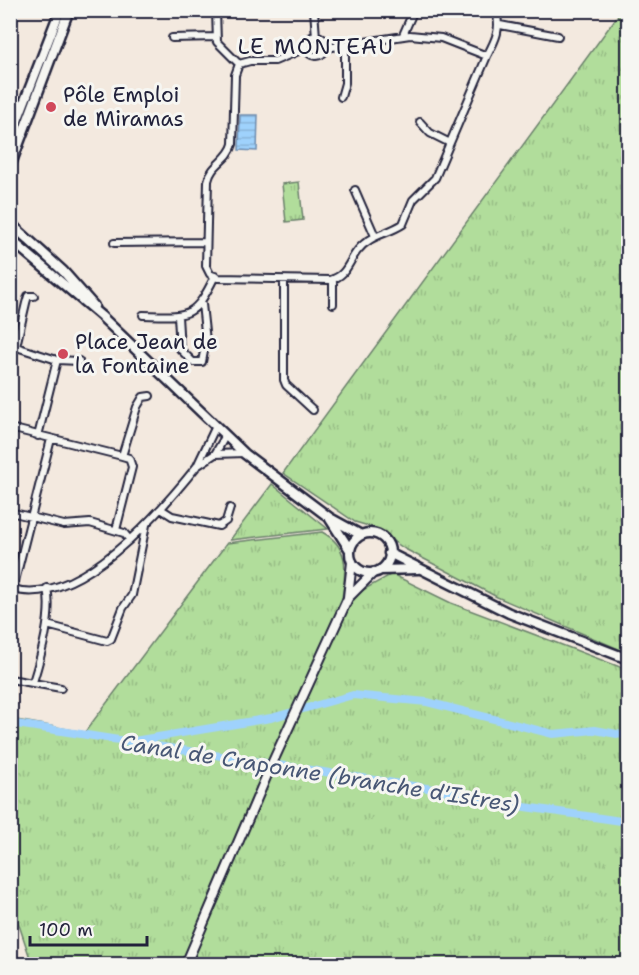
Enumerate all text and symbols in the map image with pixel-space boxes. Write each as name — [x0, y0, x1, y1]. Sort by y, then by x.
district label: LE MONTEAU — [237, 32, 395, 61]
place label: Pôle Emploi de Miramas — [63, 81, 184, 133]
marker: Pôle Emploi de Miramas — [44, 100, 58, 114]
place label: Place Jean de la Fontaine — [75, 328, 218, 380]
marker: Place Jean de la Fontaine — [56, 347, 70, 361]
water label: Canal de Craponne (branche d'Istres) — [119, 728, 521, 819]
scale bar — [30, 909, 147, 947]
text: 100 m — [39, 918, 93, 942]

